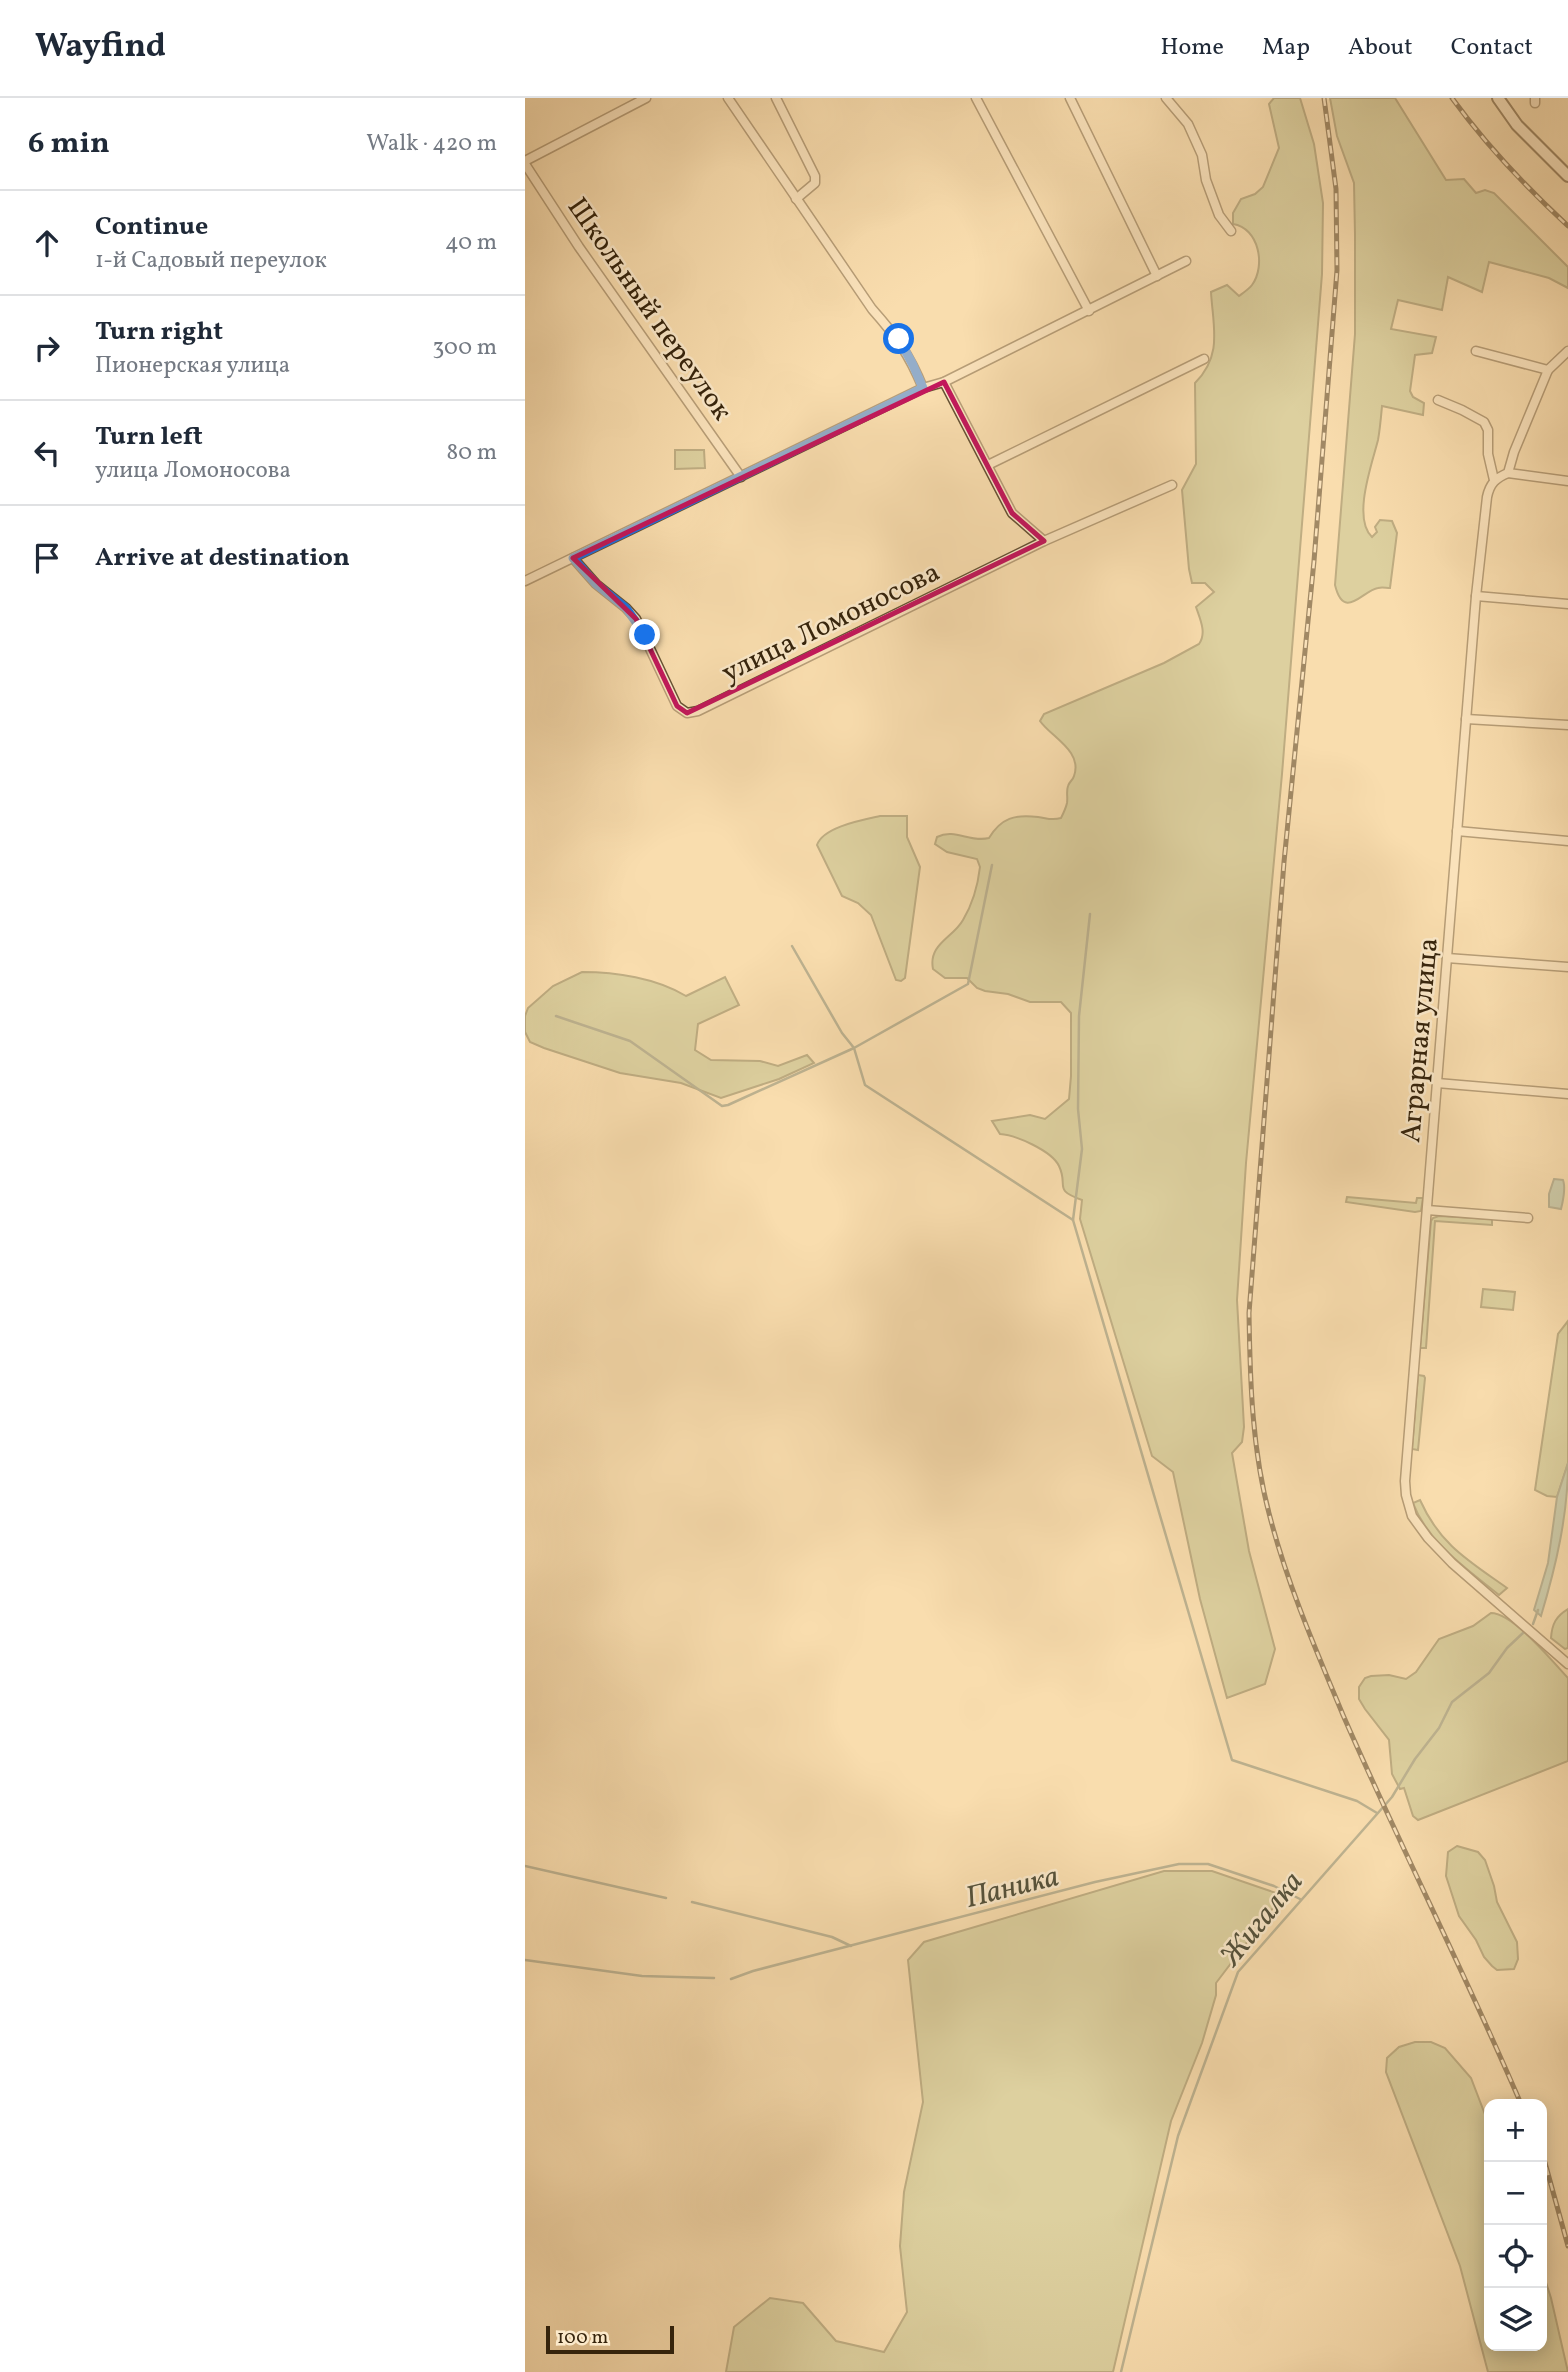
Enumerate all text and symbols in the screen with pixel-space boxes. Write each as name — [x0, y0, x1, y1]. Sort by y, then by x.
text: Wayfind — [35, 25, 166, 71]
text: Home — [1160, 31, 1224, 65]
text: Map — [1262, 31, 1310, 65]
text: About — [1348, 31, 1413, 65]
text: Contact — [1451, 31, 1533, 65]
text: 6 min — [28, 123, 110, 165]
text: Walk · 420 m — [366, 128, 497, 160]
street label: Школьный переулок — [557, 190, 741, 429]
text: Continue — [95, 209, 208, 245]
icon: ahead — [28, 224, 66, 262]
text: 40 m — [445, 227, 497, 259]
text: 1-й Садовый переулок — [95, 245, 327, 277]
text: Turn right — [95, 314, 223, 350]
route start — [883, 323, 914, 354]
icon: right — [28, 329, 66, 367]
text: 300 m — [433, 332, 497, 364]
text: Пионерская улица — [95, 350, 290, 382]
text: Turn left — [95, 419, 203, 455]
icon: left — [28, 434, 66, 472]
text: 80 m — [447, 437, 497, 469]
text: улица Ломоносова — [95, 455, 291, 487]
icon: arrive — [28, 539, 66, 577]
text: Arrive at destination — [95, 540, 350, 576]
street label: улица Ломоносова — [715, 553, 947, 693]
route end — [629, 619, 660, 650]
street label: Аграрная улица — [1392, 936, 1449, 1144]
water label: Паника — [962, 1856, 1063, 1920]
water label: Жигалка — [1211, 1863, 1314, 1976]
map controls — [1484, 2099, 1547, 2351]
button: + — [1484, 2099, 1547, 2162]
button: − — [1484, 2162, 1547, 2225]
button: locate — [1484, 2225, 1547, 2288]
button: layers — [1484, 2288, 1547, 2351]
scale bar — [546, 2323, 674, 2355]
text: 100 m — [557, 2325, 608, 2351]

